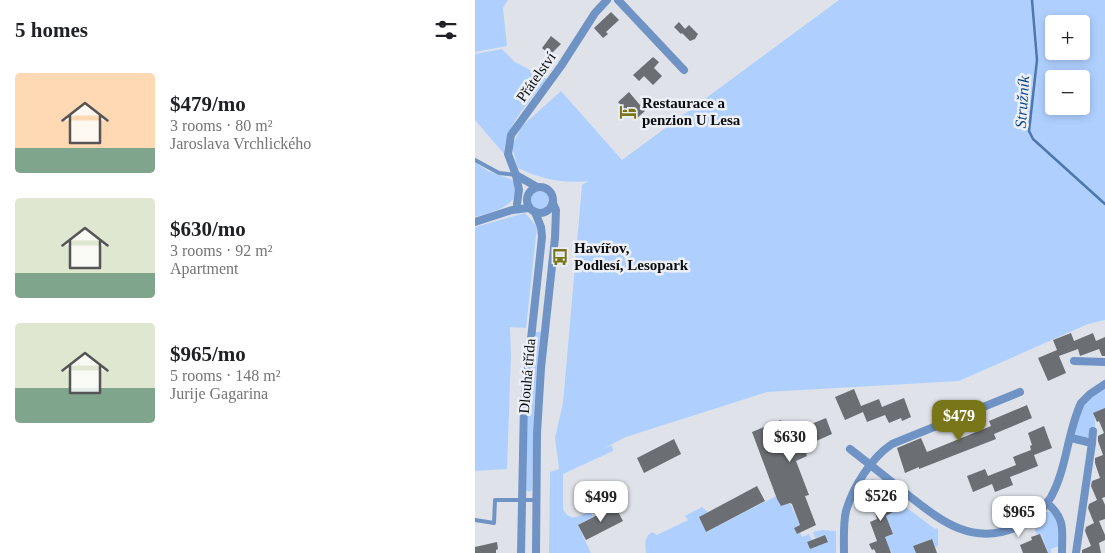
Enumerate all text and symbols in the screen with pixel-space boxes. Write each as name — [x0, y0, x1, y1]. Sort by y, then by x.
map controls — [1045, 15, 1090, 115]
button: + — [1045, 15, 1090, 60]
icon: filters — [432, 16, 460, 44]
text: 5 homes — [15, 18, 88, 42]
street label: Přátelství — [513, 49, 559, 105]
button: − — [1045, 70, 1090, 115]
water label: Stružník — [1012, 74, 1032, 129]
text: $479/mo — [170, 92, 246, 116]
icon: home — [55, 93, 115, 153]
place label: Restaurace a penzion U Lesa — [642, 95, 741, 128]
hotel icon: Restaurace a penzion U Lesa — [618, 102, 638, 122]
text: 3 rooms · 80 m² — [170, 117, 273, 134]
text: Jaroslava Vrchlického — [170, 135, 311, 152]
text: $630/mo — [170, 217, 246, 241]
icon: home — [55, 218, 115, 278]
place label: Havířov, Podlesí, Lesopark — [574, 240, 689, 273]
text: 3 rooms · 92 m² — [170, 242, 273, 259]
bus stop icon: Havířov, Podlesí, Lesopark — [550, 247, 570, 267]
text: Apartment — [170, 260, 238, 277]
street label: Dlouhá třída — [516, 337, 538, 414]
text: $965/mo — [170, 342, 246, 366]
icon: home — [55, 343, 115, 403]
text: 5 rooms · 148 m² — [170, 367, 281, 384]
text: Jurije Gagarina — [170, 385, 268, 402]
pin: $479 — [929, 400, 989, 442]
text: $479 — [943, 407, 975, 424]
pin: $630 — [760, 420, 820, 463]
text: $630 — [774, 428, 806, 445]
pin: $499 — [571, 480, 631, 523]
pin: $526 — [851, 480, 911, 522]
text: $526 — [865, 487, 897, 504]
text: $499 — [585, 488, 617, 505]
pin: $965 — [989, 496, 1049, 538]
text: $965 — [1003, 503, 1035, 520]

